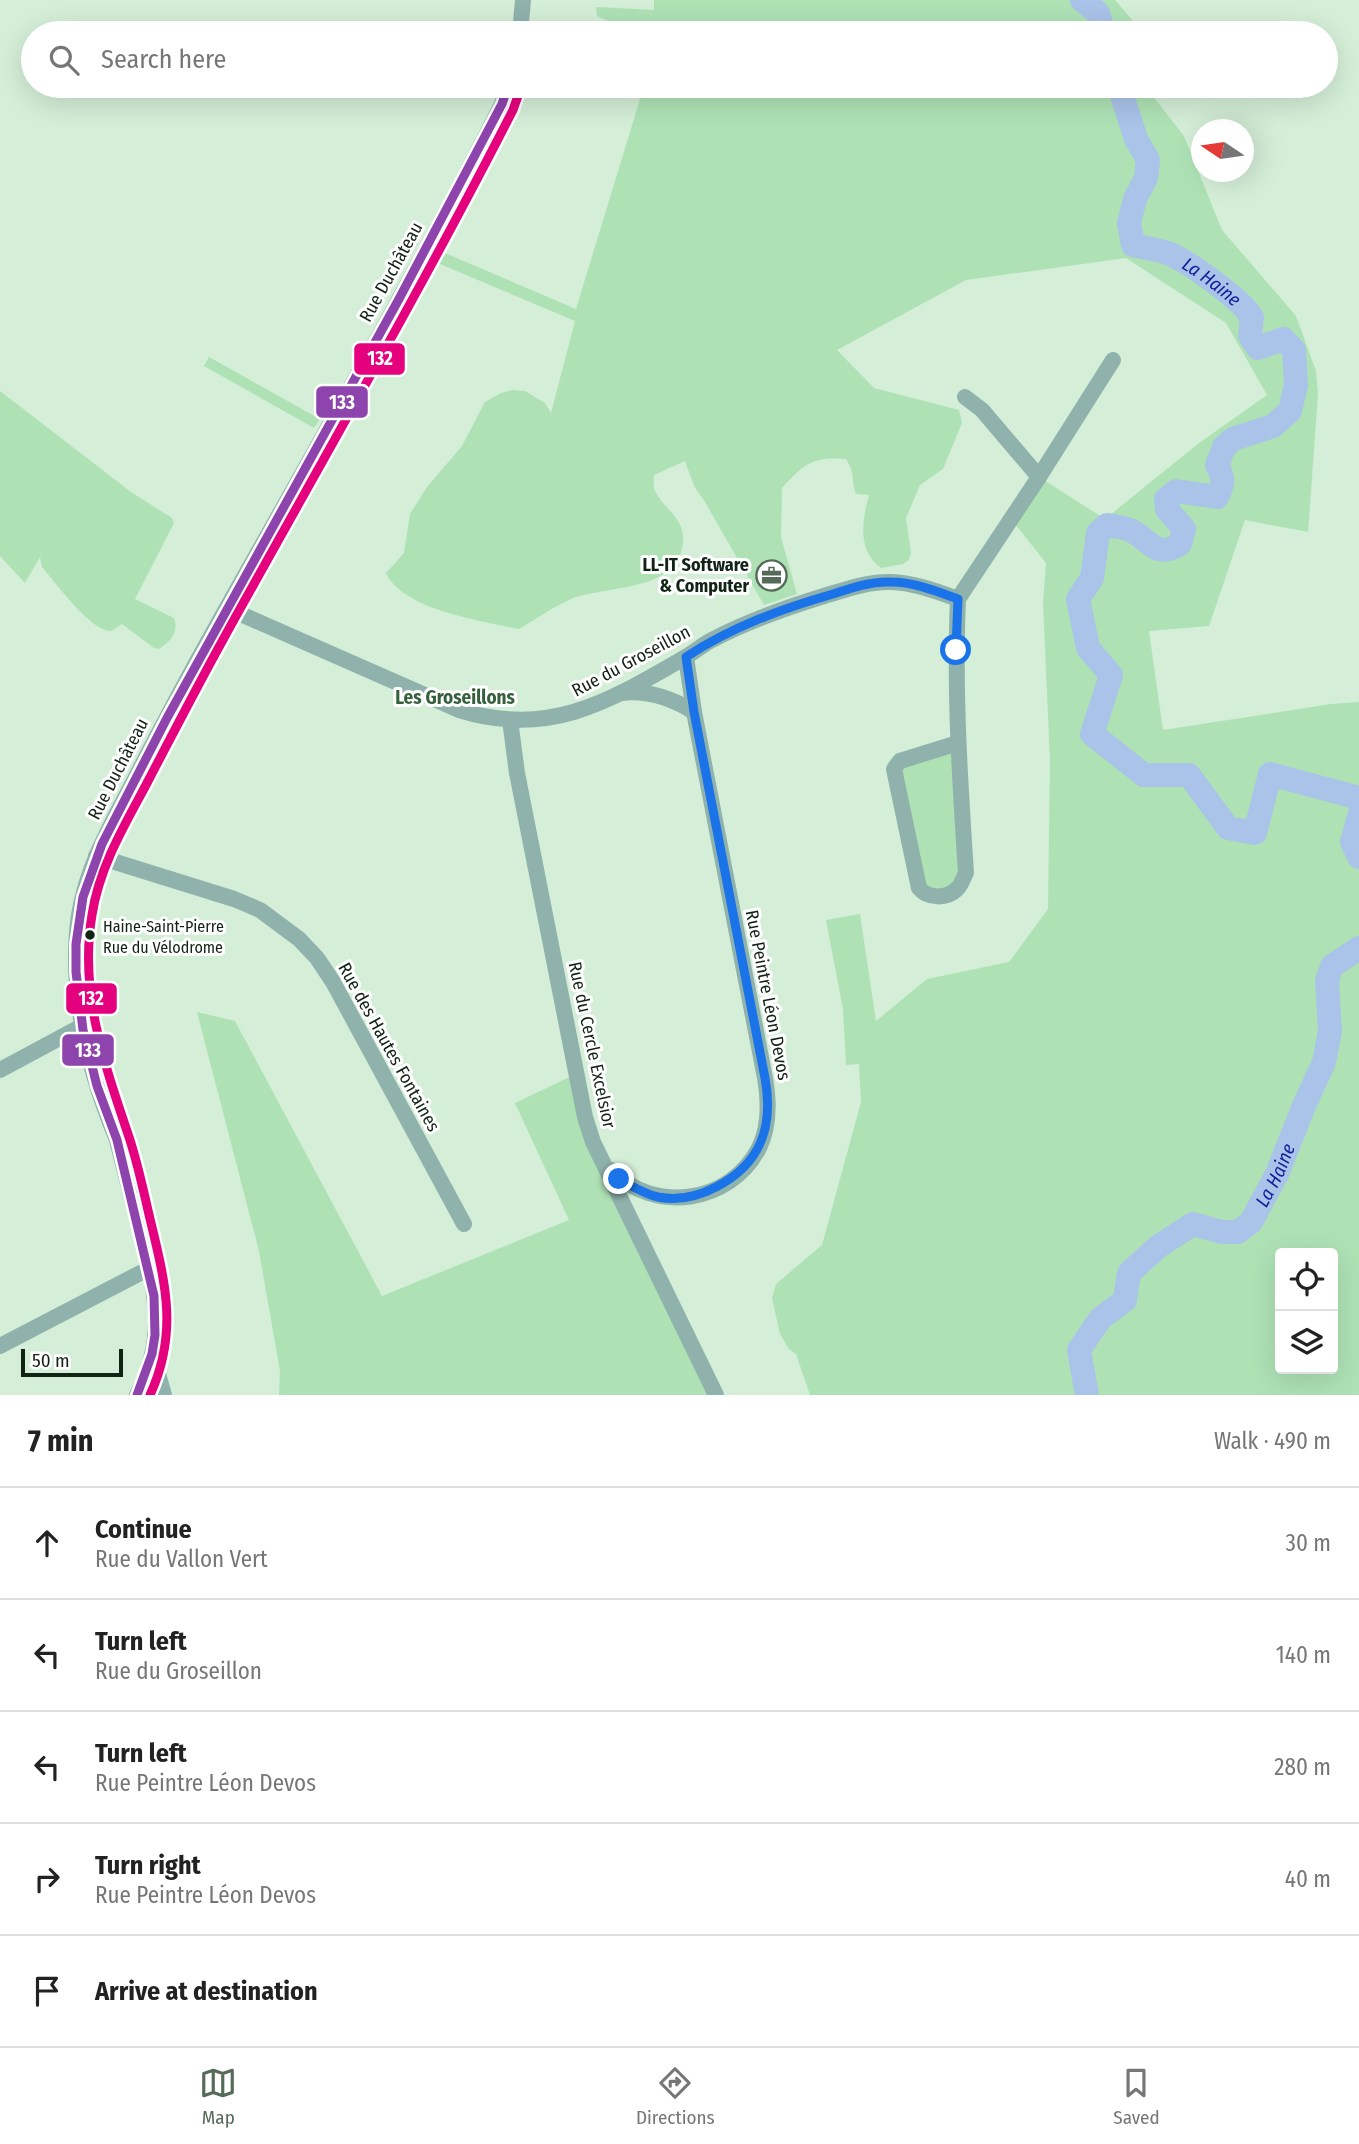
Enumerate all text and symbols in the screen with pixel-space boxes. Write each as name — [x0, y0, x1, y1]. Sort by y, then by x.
search box — [21, 21, 1338, 98]
icon: search — [45, 41, 83, 79]
text: Search here — [101, 44, 226, 75]
north arrow — [1191, 119, 1254, 182]
street label: Rue Duchâteau — [355, 218, 427, 326]
water label: La Haine — [1178, 252, 1246, 311]
line badge: 132 — [353, 342, 406, 376]
text: 132 — [367, 347, 393, 370]
line badge: 133 — [315, 385, 369, 419]
text: 133 — [329, 391, 355, 414]
place label: LL-IT Software & Computer — [642, 554, 749, 597]
office icon: LL-IT Software & Computer — [755, 558, 789, 592]
street label: Rue du Groseillon — [568, 621, 694, 701]
route start — [940, 634, 971, 665]
district label: Les Groseillons — [395, 686, 516, 709]
street label: Rue Duchâteau — [83, 715, 153, 823]
street label: Rue Peintre Léon Devos — [741, 908, 795, 1082]
place label: Haine-Saint-Pierre Rue du Vélodrome — [103, 917, 224, 957]
marker: Haine-Saint-Pierre Rue du Vélodrome — [83, 928, 97, 942]
street label: Rue des Hautes Fontaines — [333, 959, 445, 1136]
street label: Rue du Cercle Excelsior — [564, 960, 621, 1131]
line badge: 132 — [65, 982, 118, 1015]
text: 132 — [78, 987, 104, 1010]
line badge: 133 — [61, 1033, 115, 1067]
text: 133 — [75, 1039, 101, 1062]
water label: La Haine — [1250, 1140, 1300, 1211]
route end — [603, 1163, 634, 1194]
map controls — [1275, 1248, 1338, 1374]
button: locate — [1275, 1248, 1338, 1311]
button: layers — [1275, 1311, 1338, 1374]
scale bar — [21, 1346, 122, 1378]
text: 50 m — [32, 1349, 70, 1372]
text: 7 min — [28, 1423, 93, 1459]
text: Walk · 490 m — [1214, 1427, 1331, 1455]
text: Continue — [95, 1514, 192, 1545]
icon: ahead — [28, 1524, 66, 1562]
text: 30 m — [1286, 1529, 1331, 1557]
text: Rue du Vallon Vert — [95, 1545, 268, 1573]
text: Turn left — [95, 1626, 187, 1657]
icon: left — [28, 1636, 66, 1674]
text: 140 m — [1276, 1641, 1331, 1669]
text: Rue du Groseillon — [95, 1657, 262, 1685]
text: Turn left — [95, 1738, 187, 1769]
icon: left — [28, 1748, 66, 1786]
text: 280 m — [1274, 1753, 1331, 1781]
text: Rue Peintre Léon Devos — [95, 1769, 316, 1797]
text: Turn right — [95, 1850, 201, 1881]
icon: right — [28, 1860, 66, 1898]
text: 40 m — [1285, 1865, 1331, 1893]
text: Rue Peintre Léon Devos — [95, 1881, 316, 1909]
icon: arrive — [28, 1972, 66, 2010]
text: Arrive at destination — [95, 1976, 318, 2007]
tab: Map — [199, 2064, 237, 2129]
tab: Directions — [636, 2064, 715, 2129]
tab: Saved — [1113, 2064, 1160, 2129]

